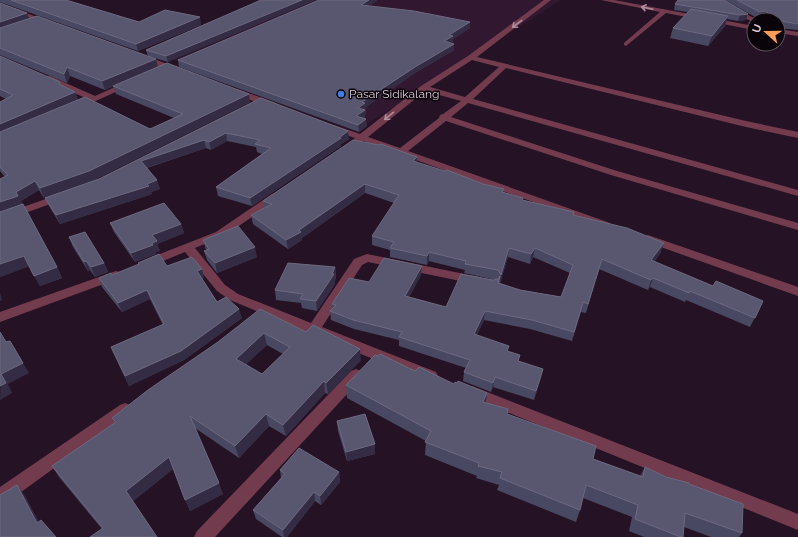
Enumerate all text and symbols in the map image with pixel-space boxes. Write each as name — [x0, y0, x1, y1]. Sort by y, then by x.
one-way arrow — [641, 4, 654, 12]
north arrow — [746, 12, 786, 52]
one-way arrow — [511, 19, 522, 28]
text: U — [750, 22, 765, 35]
place label: Pasar Sidikalang — [349, 87, 439, 101]
marker: Pasar Sidikalang — [336, 89, 346, 99]
one-way arrow — [383, 112, 394, 120]

